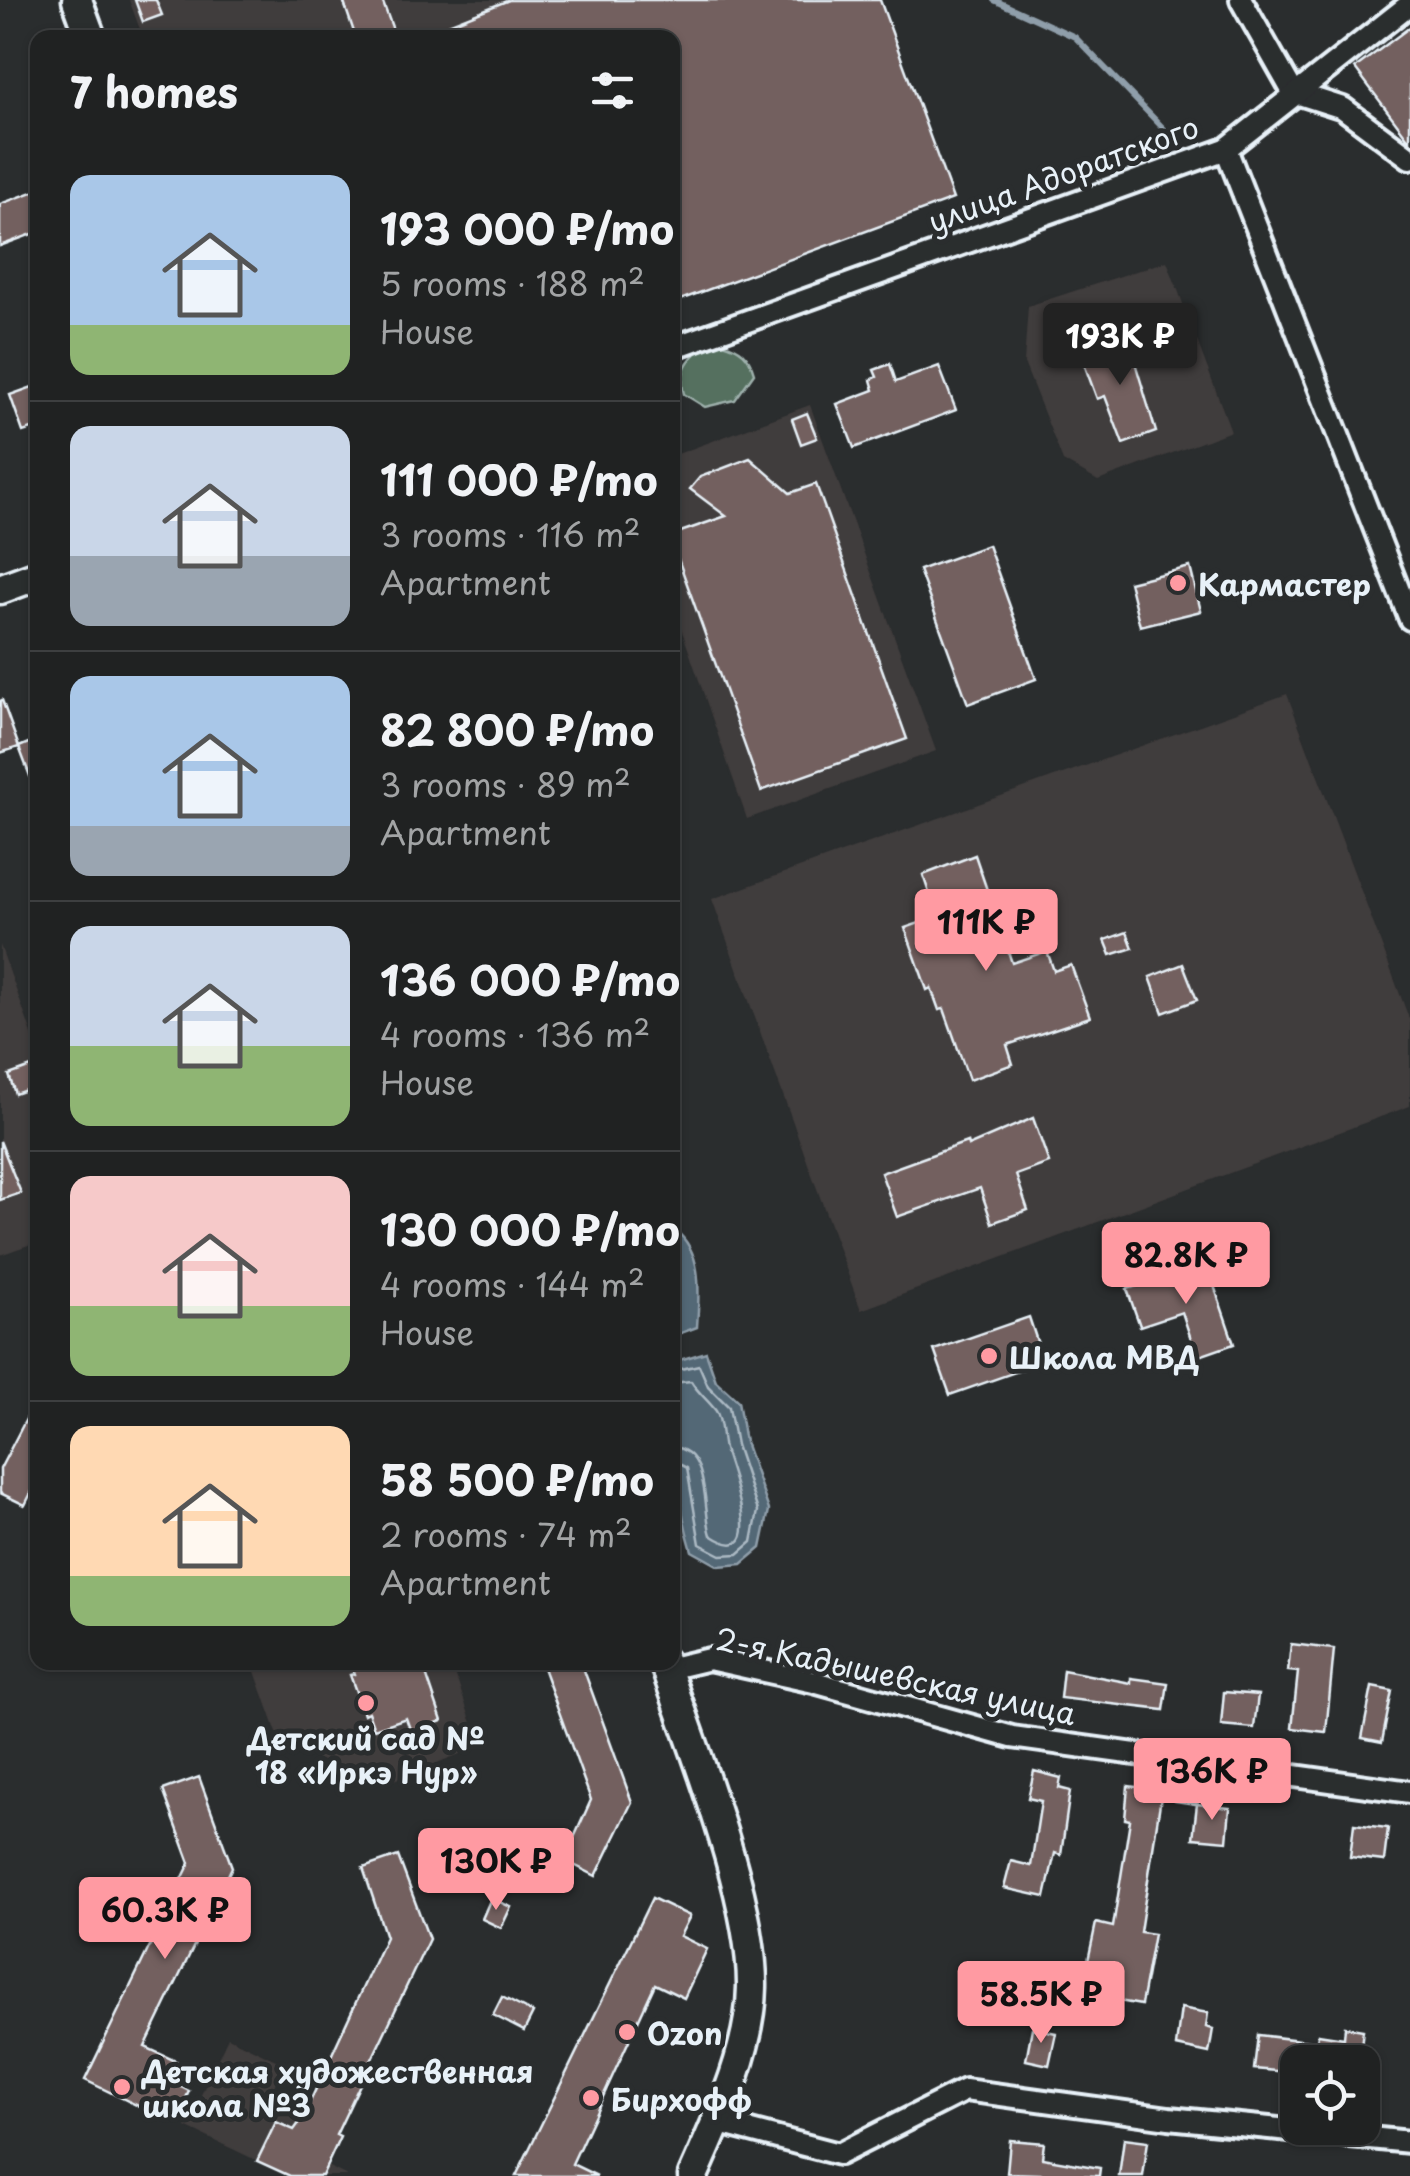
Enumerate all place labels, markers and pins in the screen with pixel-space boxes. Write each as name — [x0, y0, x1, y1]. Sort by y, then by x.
pin: 193K ₽ — [1039, 303, 1201, 388]
place label: Кармастер — [1198, 561, 1371, 606]
marker: Кармастер — [1167, 572, 1189, 594]
pin: 111K ₽ — [905, 889, 1067, 974]
pin: 82.8K ₽ — [1094, 1222, 1278, 1307]
place label: Школа МВД — [1009, 1334, 1199, 1379]
marker: Школа МВД — [978, 1345, 1000, 1367]
marker: Детский сад № 18 «Иркэ Нур» — [355, 1692, 377, 1714]
place label: Детский сад № 18 «Иркэ Нур» — [246, 1715, 485, 1794]
pin: 136K ₽ — [1131, 1738, 1293, 1823]
pin: 130K ₽ — [415, 1828, 577, 1913]
pin: 60.3K ₽ — [73, 1877, 257, 1962]
pin: 58.5K ₽ — [949, 1961, 1133, 2046]
place label: Ozon — [647, 2010, 722, 2055]
marker: Ozon — [616, 2021, 638, 2043]
place label: Детская художественная школа №3 — [141, 2048, 534, 2127]
marker: Детская художественная школа №3 — [111, 2076, 133, 2098]
place label: Бирхофф — [611, 2076, 752, 2121]
marker: Бирхофф — [580, 2087, 602, 2109]

